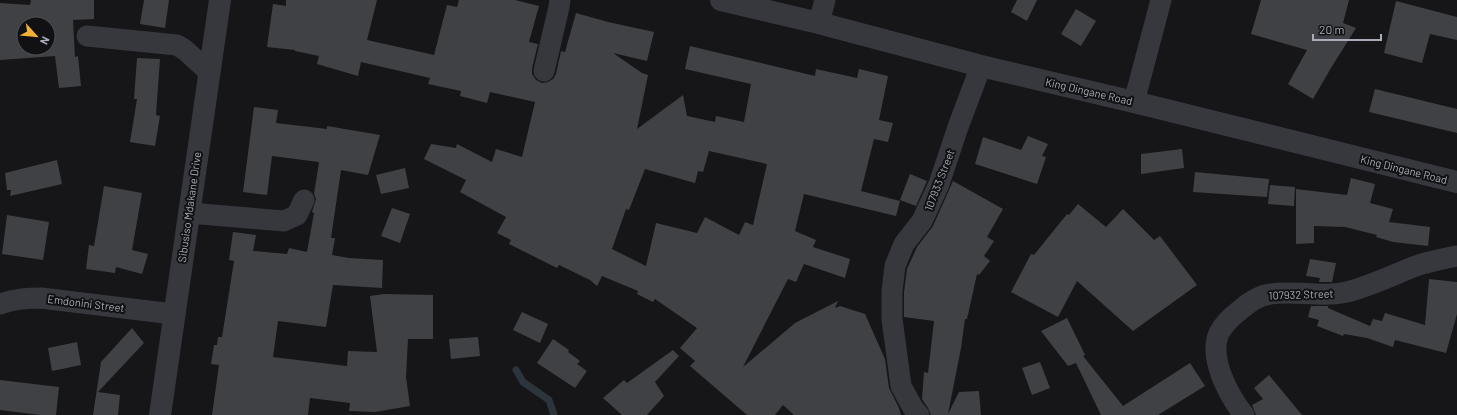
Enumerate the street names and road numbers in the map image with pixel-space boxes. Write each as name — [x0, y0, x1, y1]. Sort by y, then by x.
street label: King Dingane Road — [1044, 75, 1134, 107]
street label: 107933 Street — [921, 148, 957, 212]
street label: Sibusiso Mdakane Drive — [175, 151, 203, 263]
street label: King Dingane Road — [1359, 152, 1449, 186]
street label: 107932 Street — [1268, 286, 1334, 302]
street label: Emdonini Street — [47, 292, 125, 314]

